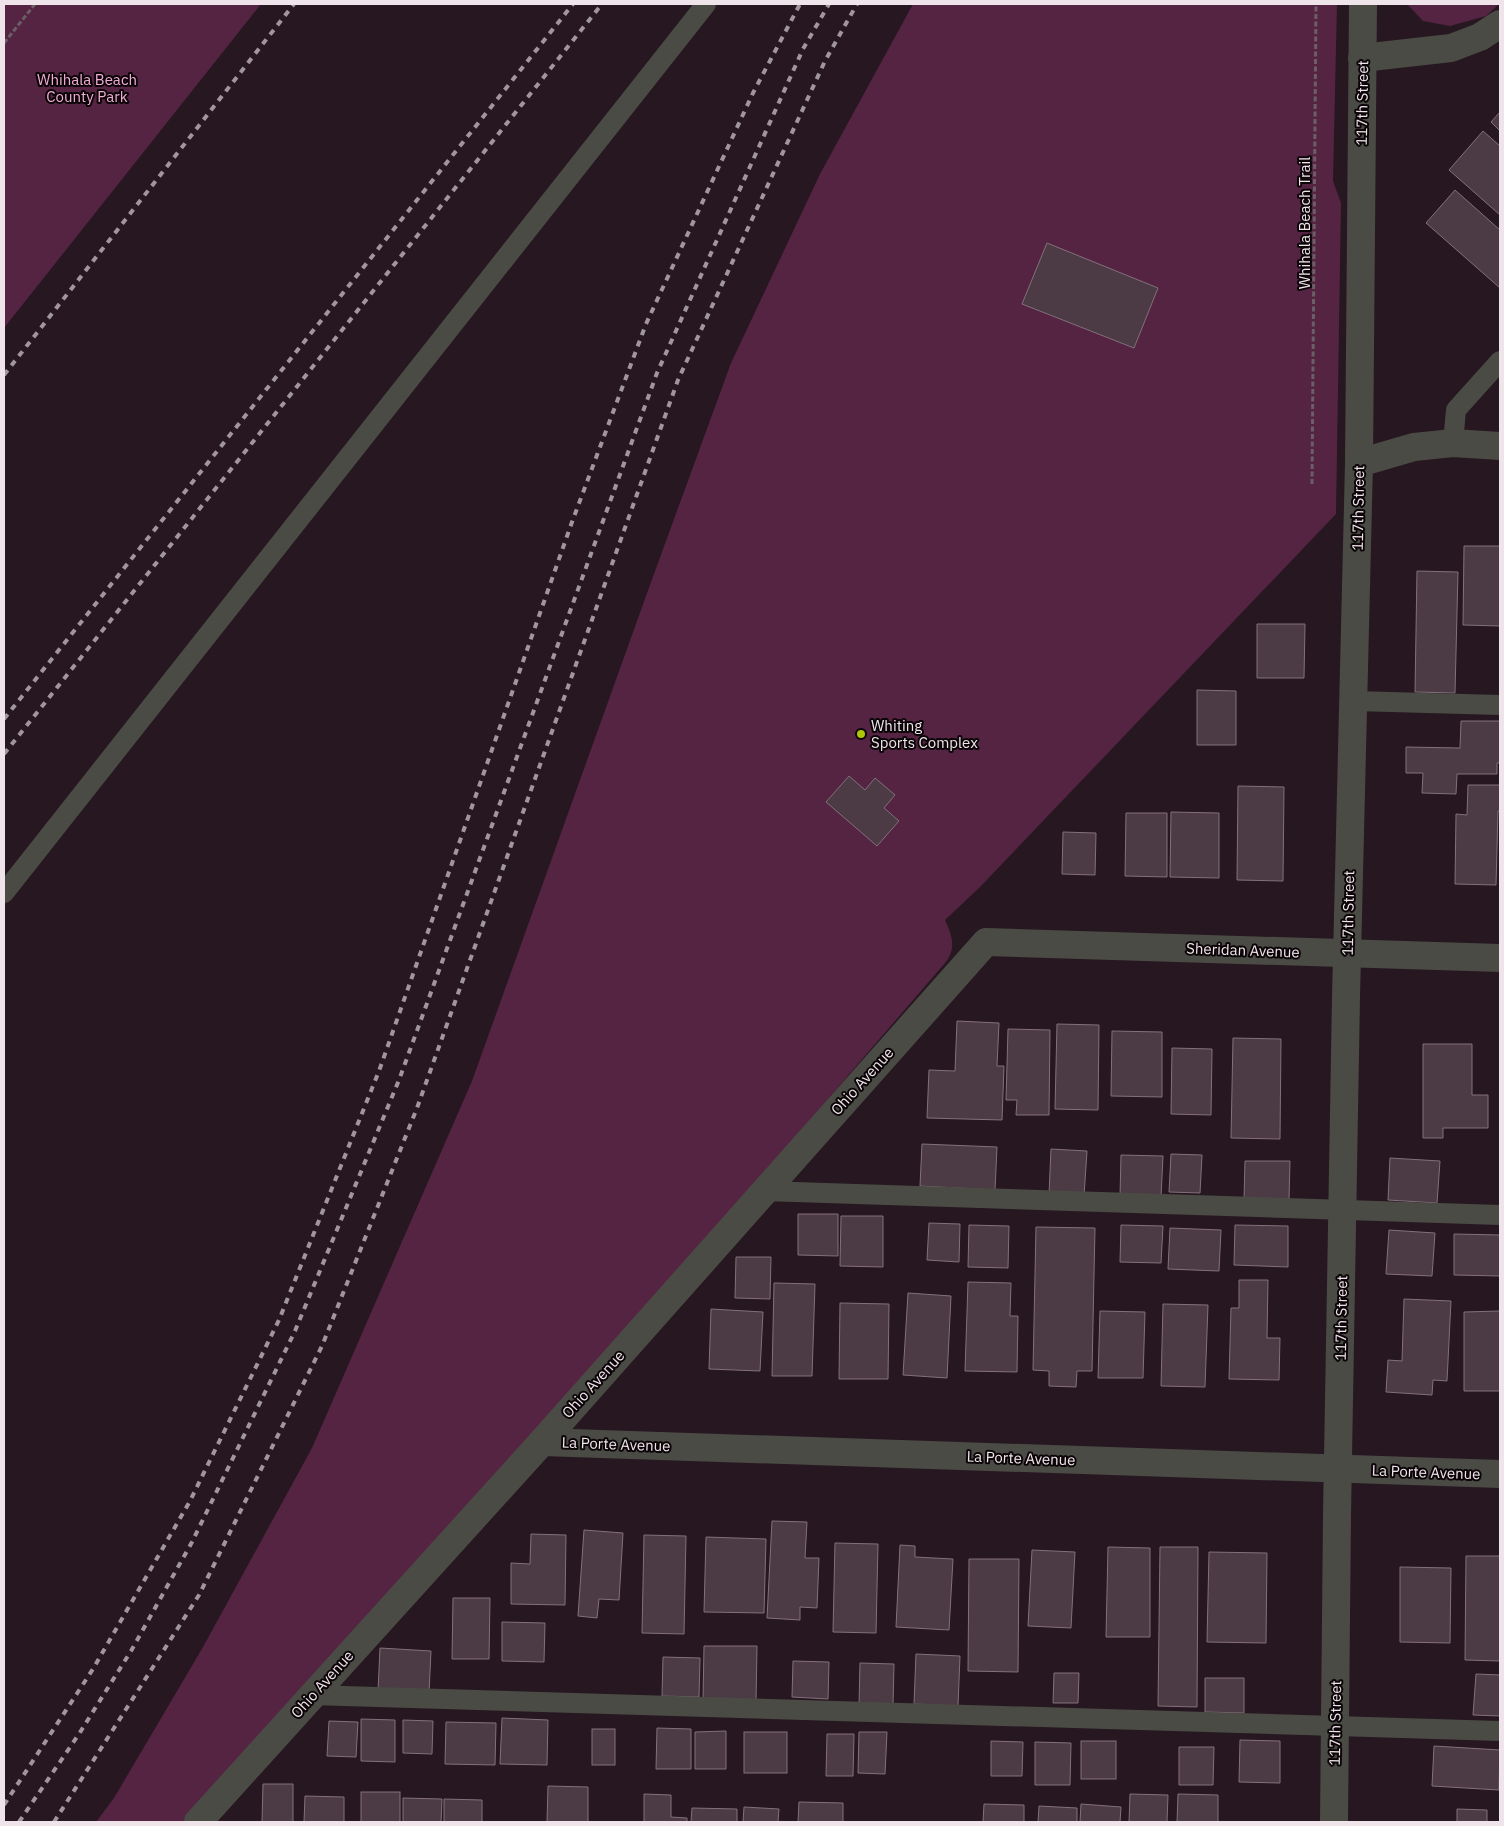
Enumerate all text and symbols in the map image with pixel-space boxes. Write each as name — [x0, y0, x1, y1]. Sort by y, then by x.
street label: 117th Street — [1352, 60, 1372, 146]
park label: Whihala Beach County Park — [37, 70, 137, 106]
street label: Whihala Beach Trail — [1295, 157, 1314, 289]
street label: 117th Street — [1348, 465, 1368, 551]
place label: Whiting Sports Complex — [871, 716, 978, 752]
marker: Whiting Sports Complex — [855, 728, 867, 740]
street label: 117th Street — [1338, 870, 1358, 956]
street label: Sheridan Avenue — [1186, 939, 1300, 961]
street label: Ohio Avenue — [827, 1043, 897, 1119]
street label: 117th Street — [1331, 1275, 1351, 1361]
street label: Ohio Avenue — [558, 1346, 628, 1422]
street label: La Porte Avenue — [561, 1433, 671, 1455]
street label: La Porte Avenue — [966, 1447, 1076, 1469]
street label: La Porte Avenue — [1371, 1461, 1481, 1483]
street label: Ohio Avenue — [287, 1646, 357, 1722]
street label: 117th Street — [1325, 1680, 1345, 1766]

